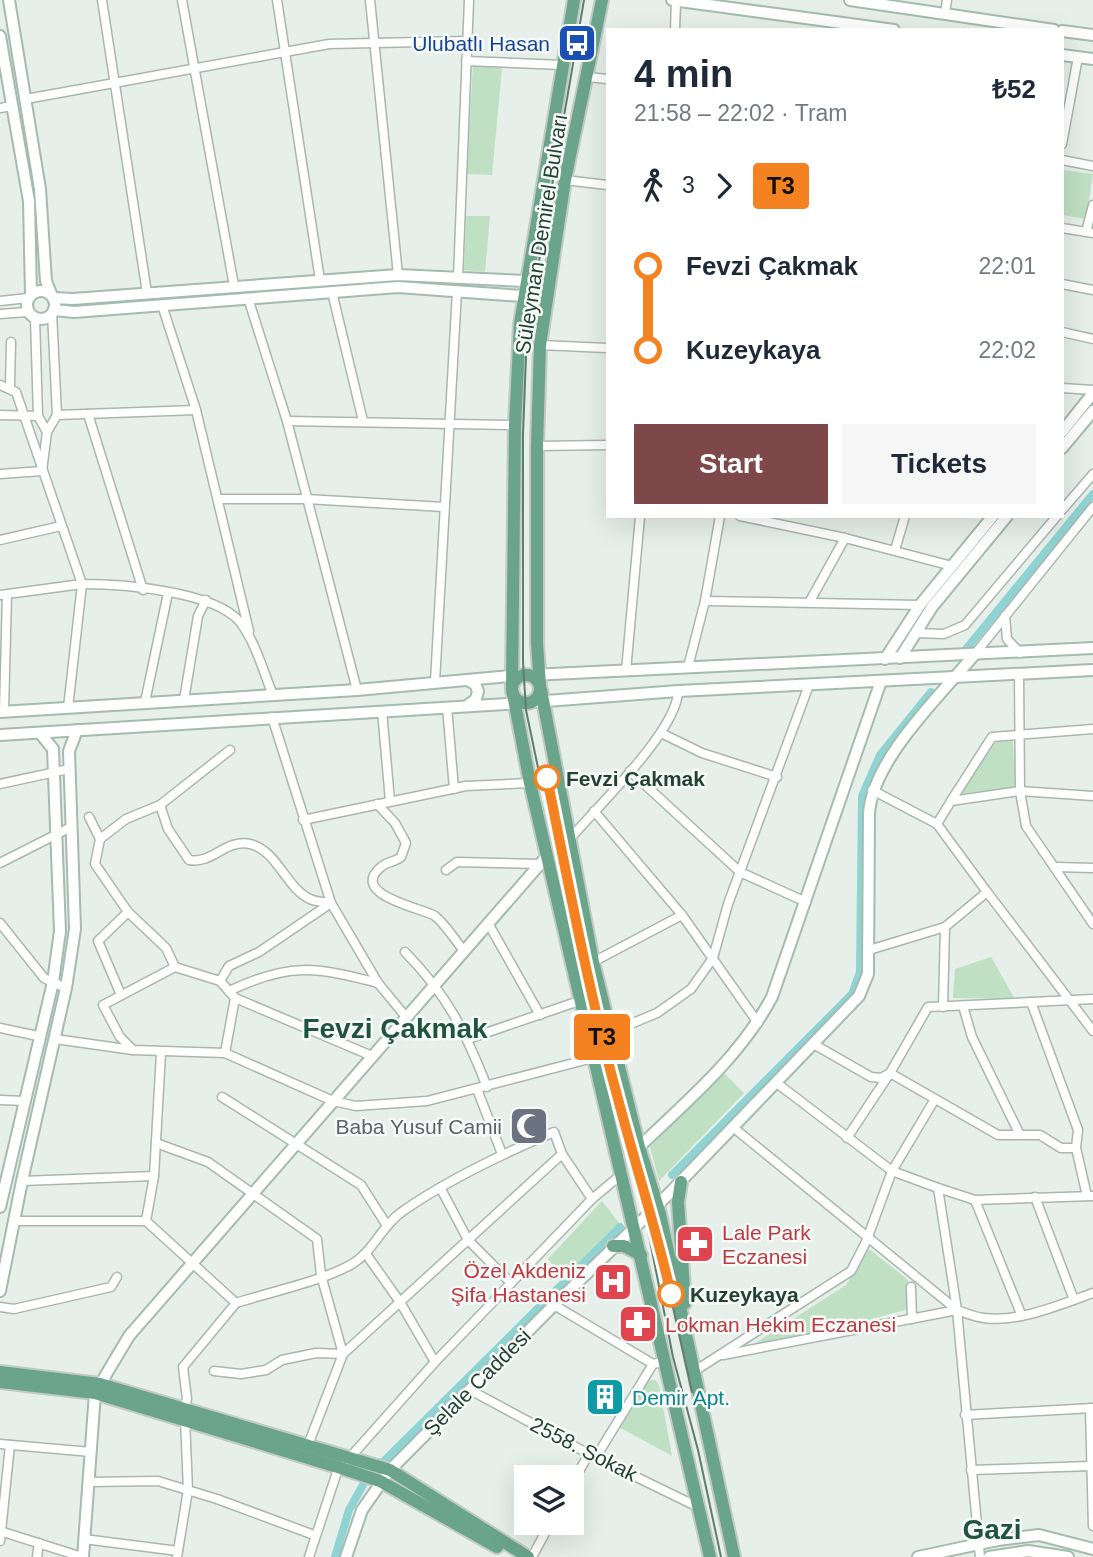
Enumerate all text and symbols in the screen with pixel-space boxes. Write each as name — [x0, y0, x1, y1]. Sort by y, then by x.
bus stop icon: Ulubatlı Hasan — [556, 22, 598, 64]
place label: Ulubatlı Hasan — [412, 32, 550, 55]
text: 4 min — [634, 53, 733, 95]
text: ₺52 — [992, 74, 1036, 104]
text: 21:58 – 22:02 · Tram — [634, 100, 848, 126]
street label: Süleyman Demirel Bulvarı — [511, 112, 571, 356]
icon: walk — [634, 167, 672, 205]
icon: forward — [705, 167, 743, 205]
text: 3 — [682, 172, 695, 198]
text: T3 — [767, 172, 795, 199]
text: Fevzi Çakmak — [686, 251, 858, 281]
text: 22:01 — [978, 253, 1036, 279]
text: Kuzeykaya — [686, 335, 820, 365]
text: 22:02 — [978, 337, 1036, 363]
button: Start — [634, 424, 828, 504]
button: Tickets — [842, 424, 1036, 504]
marker: Fevzi Çakmak — [534, 765, 560, 791]
place label: Fevzi Çakmak — [566, 767, 705, 790]
district label: Fevzi Çakmak — [302, 1013, 488, 1044]
line badge: T3 — [570, 1014, 634, 1060]
text: T3 — [588, 1023, 616, 1050]
mosque icon: Baba Yusuf Camii — [508, 1105, 550, 1147]
place label: Baba Yusuf Camii — [335, 1115, 502, 1138]
place label: Lale Park Eczanesi — [722, 1221, 811, 1268]
pharmacy icon: Lale Park Eczanesi — [674, 1223, 716, 1265]
place label: Özel Akdeniz Şifa Hastanesi — [451, 1259, 586, 1306]
hospital icon: Özel Akdeniz Şifa Hastanesi — [592, 1261, 634, 1303]
marker: Kuzeykaya — [658, 1281, 684, 1307]
place label: Kuzeykaya — [690, 1283, 799, 1306]
pharmacy icon: Lokman Hekim Eczanesi — [617, 1303, 659, 1345]
place label: Lokman Hekim Eczanesi — [665, 1313, 896, 1336]
street label: Şelale Caddesi — [419, 1324, 535, 1440]
building icon: Demir Apt. — [584, 1376, 626, 1418]
place label: Demir Apt. — [632, 1386, 730, 1409]
street label: 2558. Sokak — [527, 1412, 642, 1486]
map controls — [514, 1465, 584, 1535]
button: layers — [514, 1465, 584, 1535]
district label: Gazi — [962, 1514, 1022, 1545]

